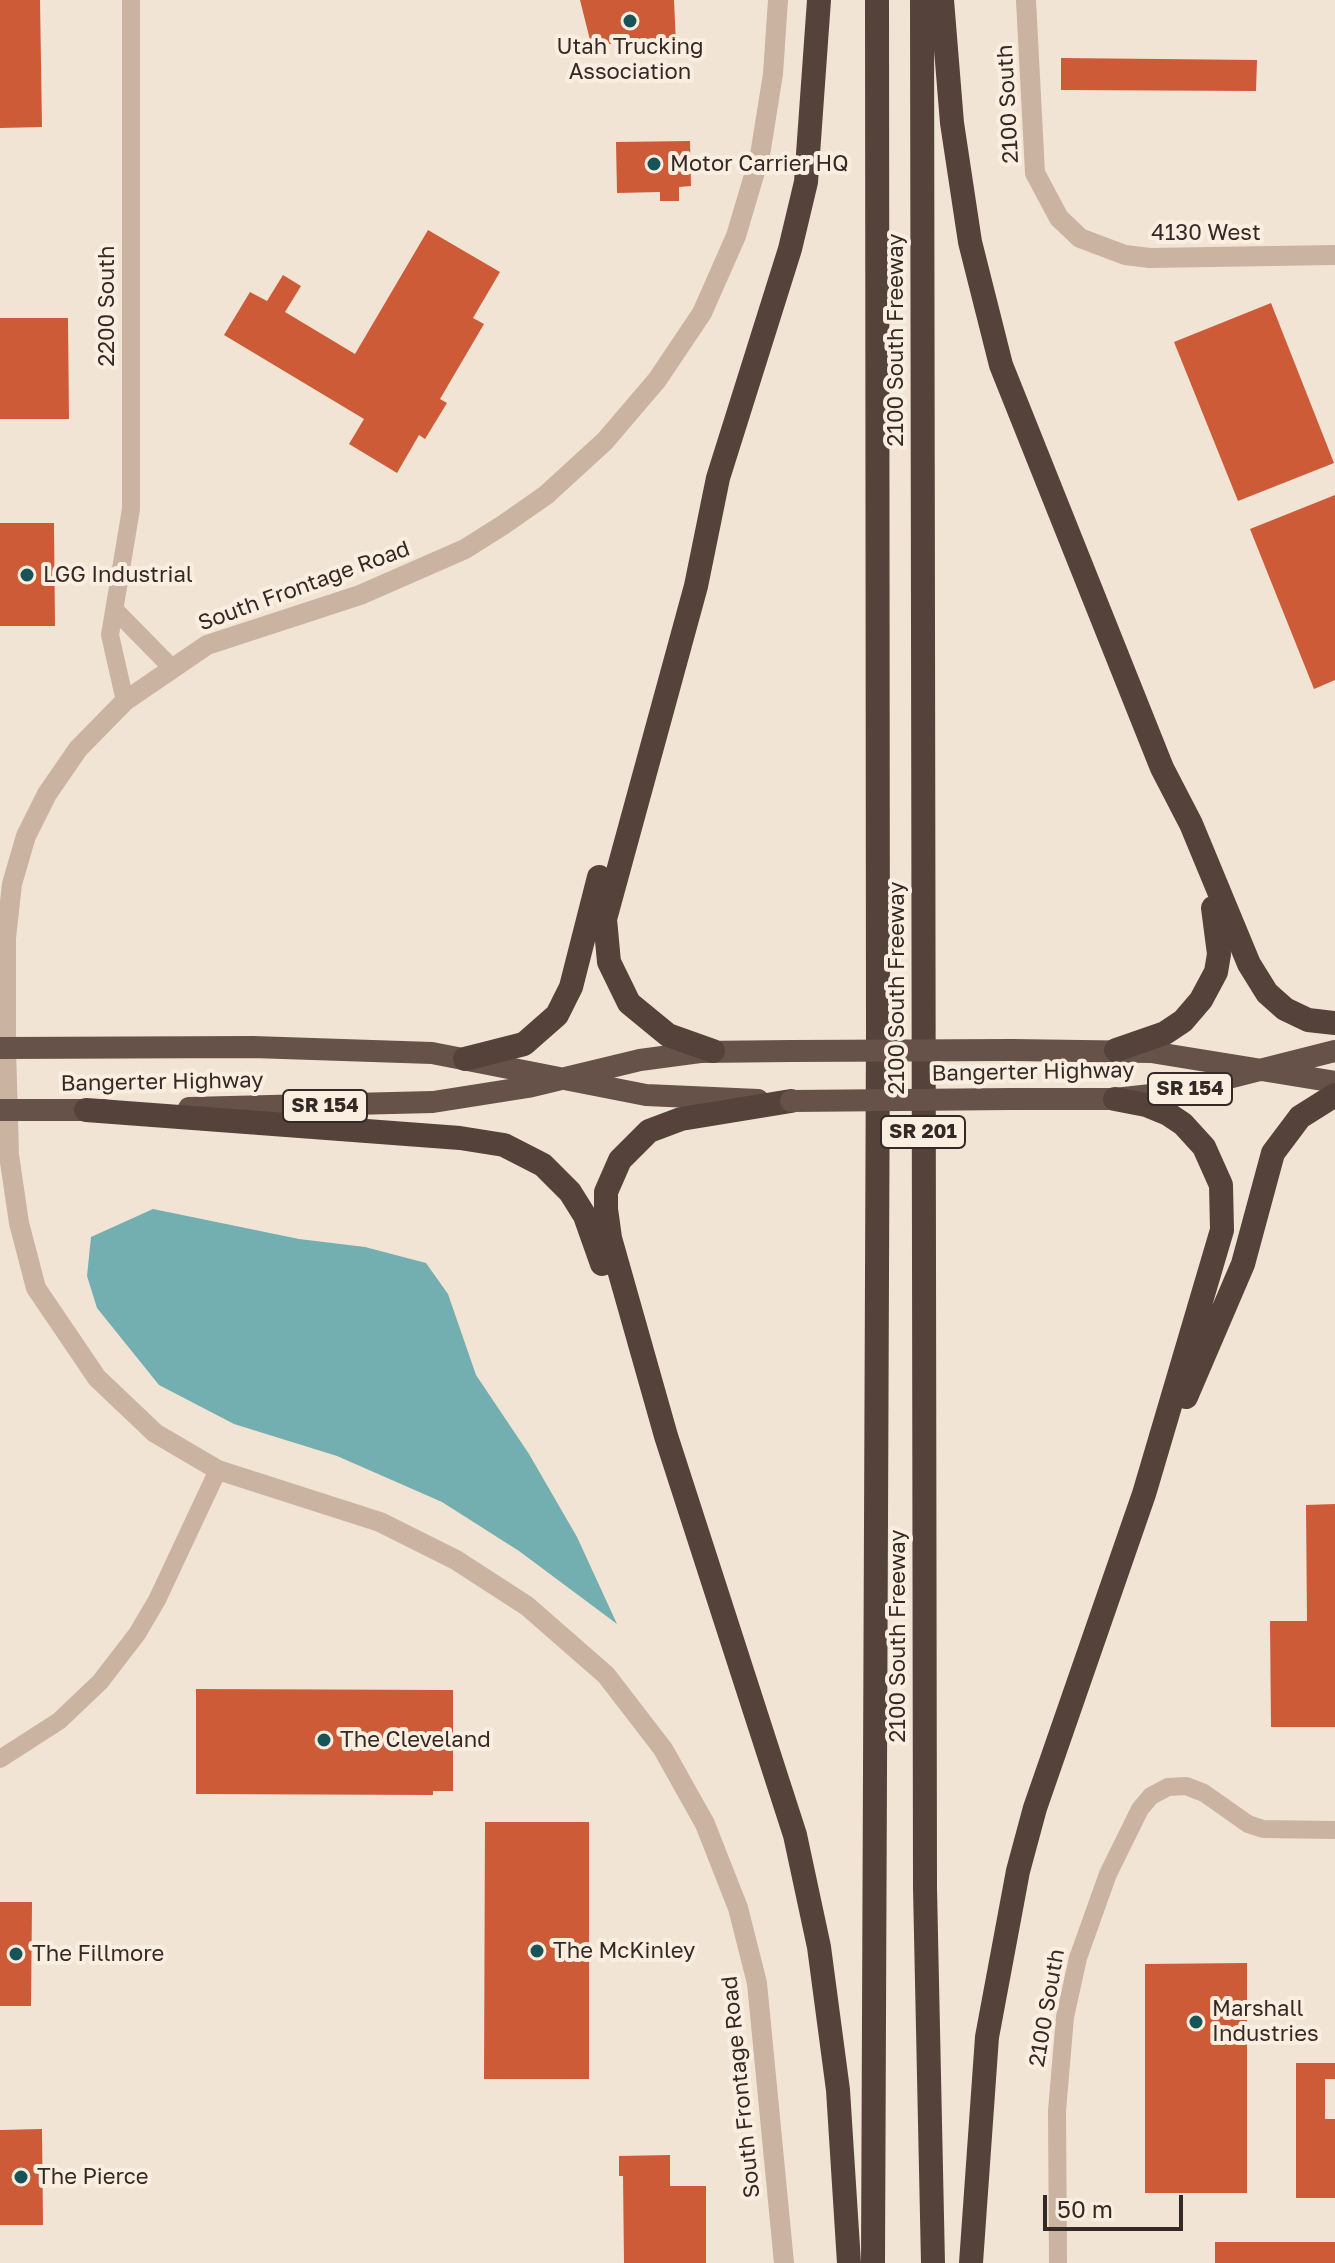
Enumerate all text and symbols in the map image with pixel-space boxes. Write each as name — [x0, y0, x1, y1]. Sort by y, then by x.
marker: Utah Trucking Association — [621, 12, 639, 30]
place label: Utah Trucking Association — [556, 34, 704, 86]
street label: 2100 South — [992, 44, 1024, 164]
place label: Motor Carrier HQ — [670, 151, 848, 177]
marker: Motor Carrier HQ — [645, 155, 663, 173]
street label: 4130 West — [1151, 220, 1261, 246]
street label: 2100 South Freeway — [883, 233, 909, 447]
street label: 2200 South — [94, 245, 120, 367]
street label: South Frontage Road — [195, 535, 413, 637]
place label: LGG Industrial — [43, 562, 193, 588]
marker: LGG Industrial — [18, 566, 36, 584]
street label: 2100 South Freeway — [884, 881, 910, 1095]
street label: Bangerter Highway — [931, 1057, 1135, 1087]
street label: Bangerter Highway — [60, 1067, 264, 1097]
road number: SR 154 — [1148, 1073, 1232, 1105]
road number: SR 154 — [283, 1090, 367, 1122]
road number: SR 201 — [881, 1116, 965, 1148]
street label: 2100 South Freeway — [885, 1529, 911, 1743]
place label: The Cleveland — [340, 1727, 491, 1753]
marker: The Cleveland — [315, 1731, 333, 1749]
place label: The McKinley — [553, 1938, 695, 1964]
place label: The Fillmore — [32, 1941, 164, 1967]
marker: The McKinley — [528, 1942, 546, 1960]
marker: The Fillmore — [7, 1945, 25, 1963]
street label: 2100 South — [1024, 1947, 1070, 2069]
street label: South Frontage Road — [716, 1975, 766, 2199]
place label: Marshall Industries — [1212, 1996, 1319, 2048]
marker: Marshall Industries — [1187, 2013, 1205, 2031]
place label: The Pierce — [37, 2164, 149, 2190]
marker: The Pierce — [12, 2168, 30, 2186]
scale bar — [1047, 2179, 1187, 2229]
text: 50 m — [1057, 2194, 1113, 2223]

